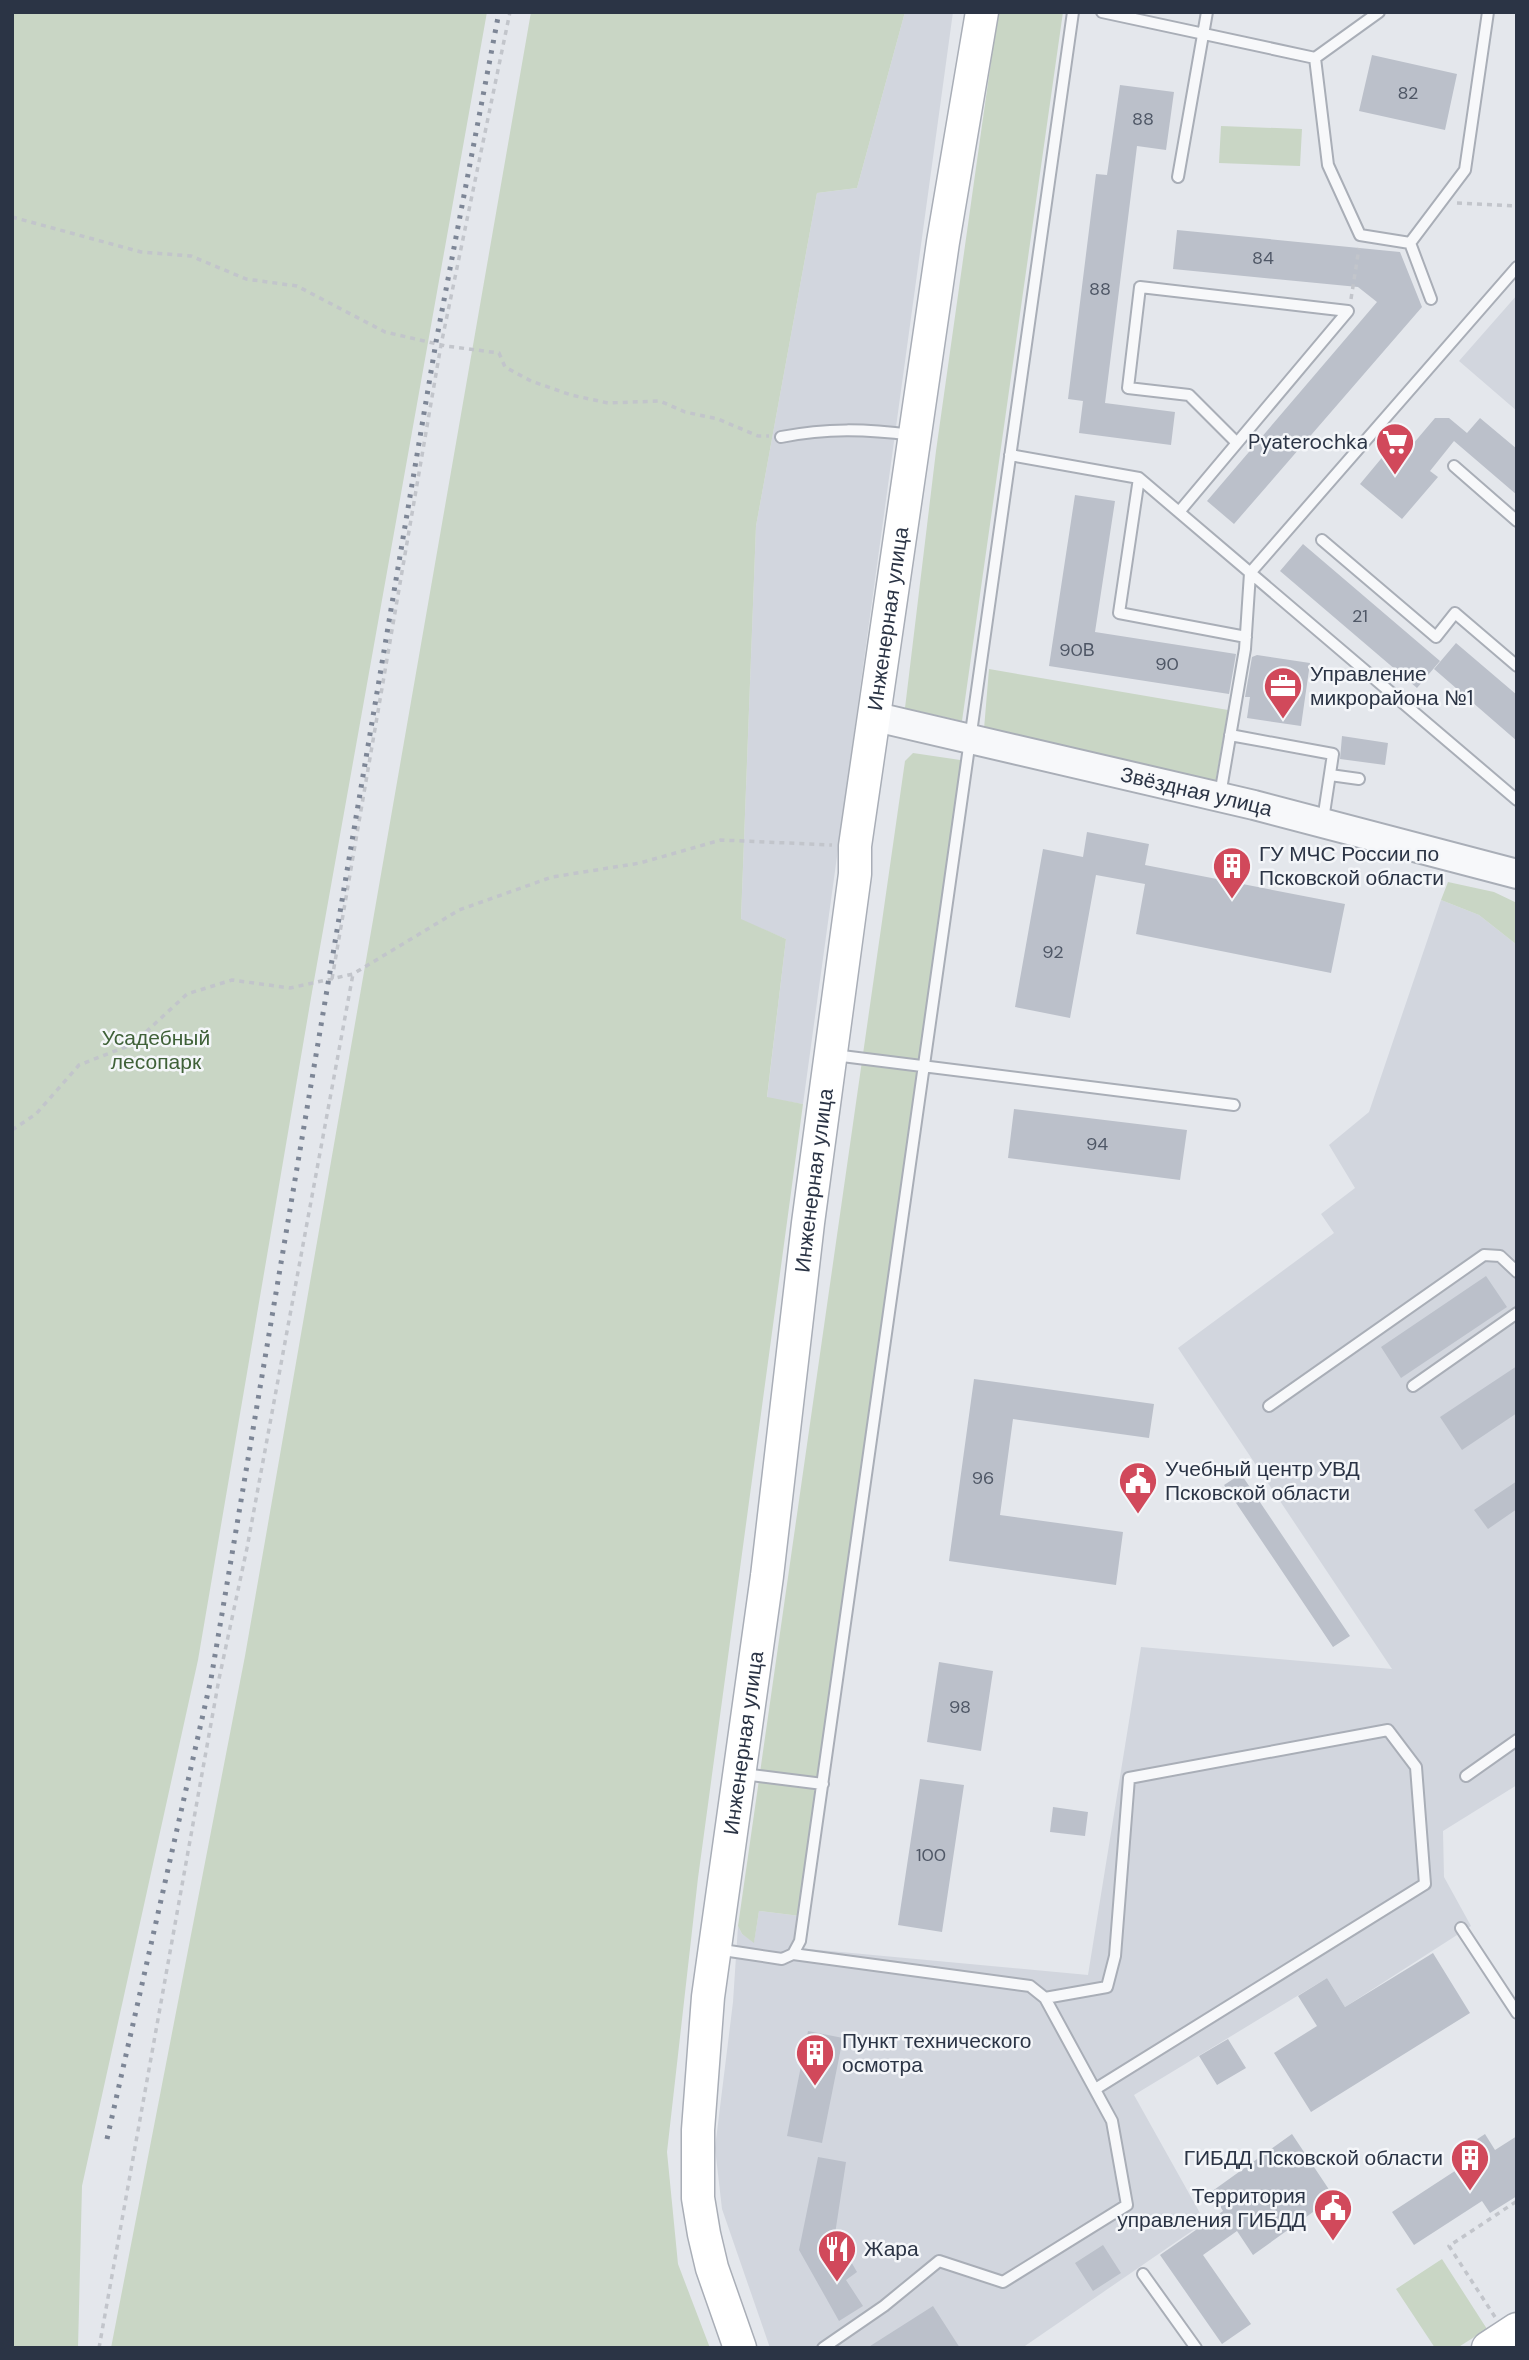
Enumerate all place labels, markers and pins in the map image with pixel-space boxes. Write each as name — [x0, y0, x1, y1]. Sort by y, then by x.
supermarket icon: Pyaterochka — [1374, 421, 1416, 476]
place label: Pyaterochka — [1248, 428, 1368, 456]
place label: Управление микрорайона №1 — [1310, 660, 1473, 712]
office icon: Управление микрорайона №1 — [1262, 665, 1304, 720]
place label: ГУ МЧС России по Псковской области — [1259, 840, 1444, 892]
building icon: ГУ МЧС России по Псковской области — [1211, 845, 1253, 900]
place label: Учебный центр УВД Псковской области — [1165, 1455, 1360, 1507]
public building icon: Учебный центр УВД Псковской области — [1117, 1460, 1159, 1515]
place label: Пункт технического осмотра — [842, 2027, 1031, 2079]
building icon: Пункт технического осмотра — [794, 2032, 836, 2087]
building icon: ГИБДД Псковской области — [1449, 2137, 1491, 2192]
place label: ГИБДД Псковской области — [1184, 2144, 1443, 2172]
place label: Территория управления ГИБДД — [1117, 2182, 1306, 2234]
public building icon: Территория управления ГИБДД — [1312, 2187, 1354, 2242]
restaurant icon: Жара — [816, 2228, 858, 2283]
place label: Жара — [864, 2235, 919, 2263]

